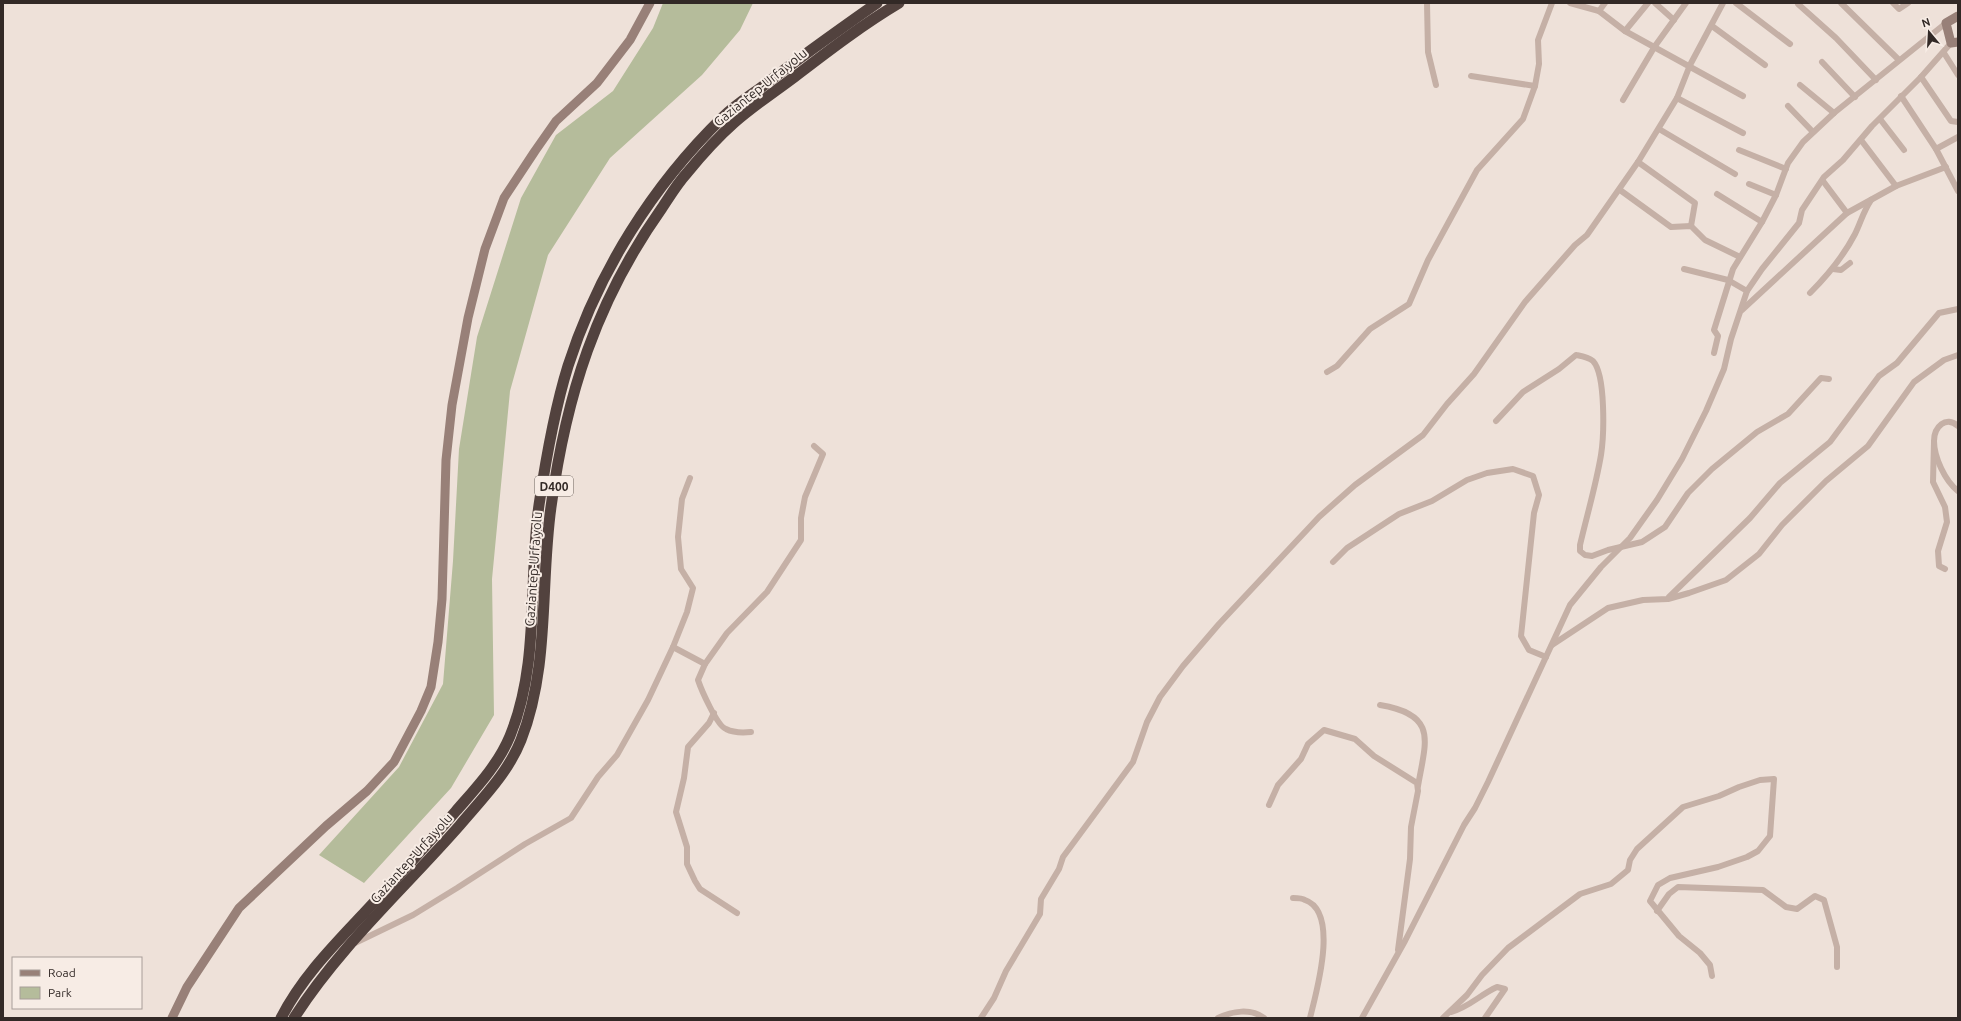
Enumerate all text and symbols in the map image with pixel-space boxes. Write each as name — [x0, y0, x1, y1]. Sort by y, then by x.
north arrow — [1909, 12, 1949, 52]
text: N — [1920, 16, 1932, 29]
street label: Gaziantep-Urfa yolu — [711, 45, 809, 129]
road number: D400 — [535, 476, 573, 496]
street label: Gaziantep-Urfa yolu — [522, 511, 544, 627]
street label: Gaziantep-Urfa yolu — [367, 810, 455, 906]
legend — [12, 957, 142, 1009]
text: Road — [48, 966, 76, 979]
text: Park — [48, 986, 72, 999]

